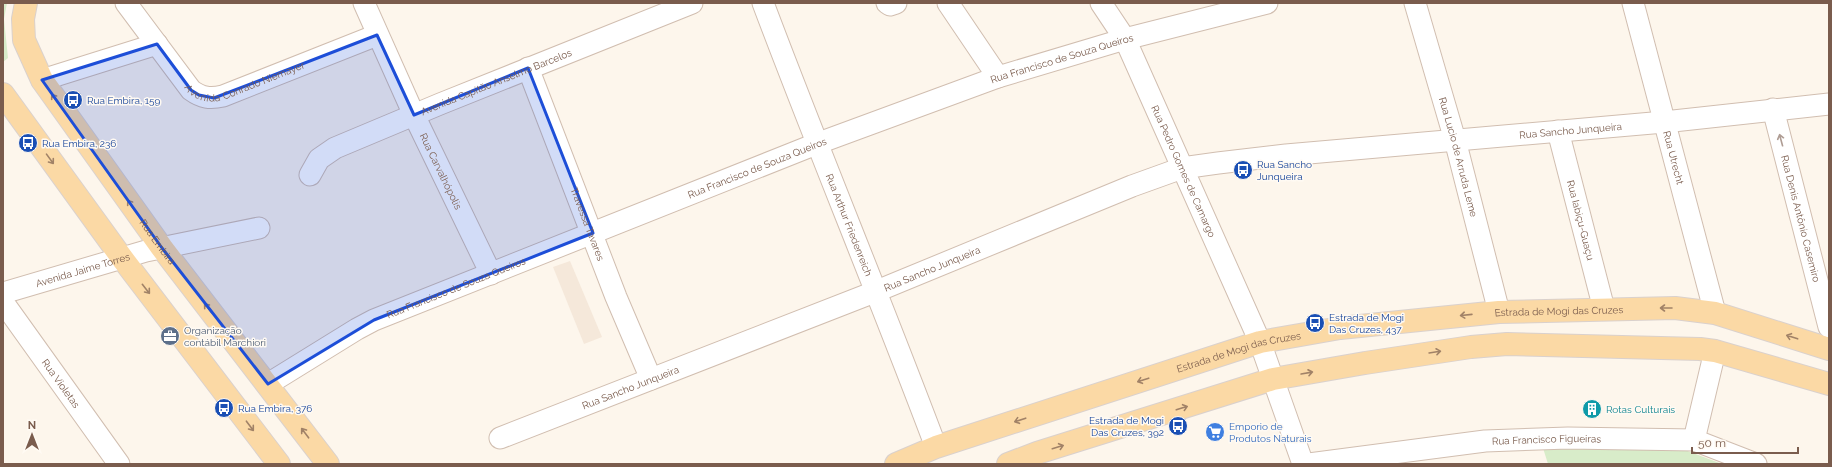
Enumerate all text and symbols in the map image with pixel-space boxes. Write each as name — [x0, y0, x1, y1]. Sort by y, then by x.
street label: Rua Francisco de Souza Queiros — [989, 32, 1134, 85]
street label: Avenida Capitão Anselmo Barcelos — [419, 46, 573, 117]
street label: Avenida Conrado Niemayer — [183, 59, 306, 103]
bus stop icon: Rua Embira, 159 — [62, 89, 84, 111]
one-way arrow — [51, 93, 59, 104]
place label: Rua Embira, 159 — [87, 95, 160, 106]
street label: Rua Lucio de Arruda Leme — [1437, 96, 1480, 218]
street label: Rua Pedro Gomes de Camargo — [1150, 104, 1218, 239]
street label: Rua Sancho Junqueira — [1519, 120, 1622, 140]
street label: Rua Utrecht — [1662, 130, 1686, 186]
street label: Rua Carvalhópolis — [418, 131, 464, 211]
bus stop icon: Rua Embira, 236 — [17, 132, 39, 154]
one-way arrow — [1777, 134, 1784, 147]
street label: Rua Francisco de Souza Queiros — [686, 135, 828, 200]
place label: Rua Embira, 236 — [42, 138, 116, 149]
one-way arrow — [46, 154, 55, 165]
street label: Rua Denis Antônio Casemiro — [1780, 154, 1823, 283]
bus stop icon: Rua Sancho Junqueira — [1232, 159, 1254, 181]
place label: Rua Sancho Junqueira — [1257, 159, 1312, 182]
street label: Rua Arthur Friedenreich — [824, 172, 875, 278]
street label: Rua Iabiçu-Guaçu — [1565, 179, 1597, 261]
street label: Travessa Tavares — [569, 186, 607, 262]
one-way arrow — [127, 199, 135, 210]
street label: Rua Embira — [138, 217, 178, 266]
street label: Rua Sancho Junqueira — [882, 244, 982, 293]
street label: Avenida Jaime Torres — [34, 251, 131, 289]
street label: Rua Francisco de Souza Queiros — [385, 255, 527, 320]
one-way arrow — [142, 283, 150, 294]
one-way arrow — [204, 302, 213, 313]
street label: Estrada de Mogi das Cruzes — [1494, 304, 1624, 318]
one-way arrow — [1660, 304, 1673, 312]
bus stop icon: Estrada de Mogi Das Cruzes, 437 — [1304, 312, 1326, 334]
place label: Estrada de Mogi Das Cruzes, 437 — [1329, 312, 1404, 335]
one-way arrow — [1460, 312, 1473, 319]
office icon: Organização contábil Marchiori — [159, 325, 181, 347]
place label: Organização contábil Marchiori — [184, 325, 266, 348]
street label: Estrada de Mogi das Cruzes — [1175, 329, 1302, 374]
one-way arrow — [1786, 333, 1799, 340]
one-way arrow — [1428, 348, 1441, 356]
street label: Rua Violetas — [40, 357, 82, 410]
street label: Rua Sancho Junqueira — [580, 363, 680, 411]
one-way arrow — [1300, 369, 1313, 377]
one-way arrow — [1137, 377, 1150, 384]
bus stop icon: Rua Embira, 376 — [213, 397, 235, 419]
building icon: Rotas Culturais — [1581, 398, 1603, 420]
place label: Rua Embira, 376 — [238, 403, 312, 414]
one-way arrow — [1175, 404, 1188, 411]
place label: Rotas Culturais — [1606, 404, 1675, 415]
north arrow — [12, 415, 52, 455]
place label: Estrada de Mogi Das Cruzes, 392 — [1089, 415, 1164, 438]
bus stop icon: Estrada de Mogi Das Cruzes, 392 — [1167, 415, 1189, 437]
one-way arrow — [1013, 417, 1026, 424]
text: N — [28, 419, 36, 432]
one-way arrow — [246, 420, 255, 431]
supermarket icon: Emporio de Produtos Naturais — [1204, 421, 1226, 443]
place label: Emporio de Produtos Naturais — [1229, 421, 1312, 444]
one-way arrow — [300, 427, 309, 438]
scale bar — [1692, 429, 1798, 455]
street label: Rua Francisco Figueiras — [1492, 432, 1601, 446]
text: 50 m — [1698, 436, 1726, 450]
one-way arrow — [1051, 443, 1064, 450]

